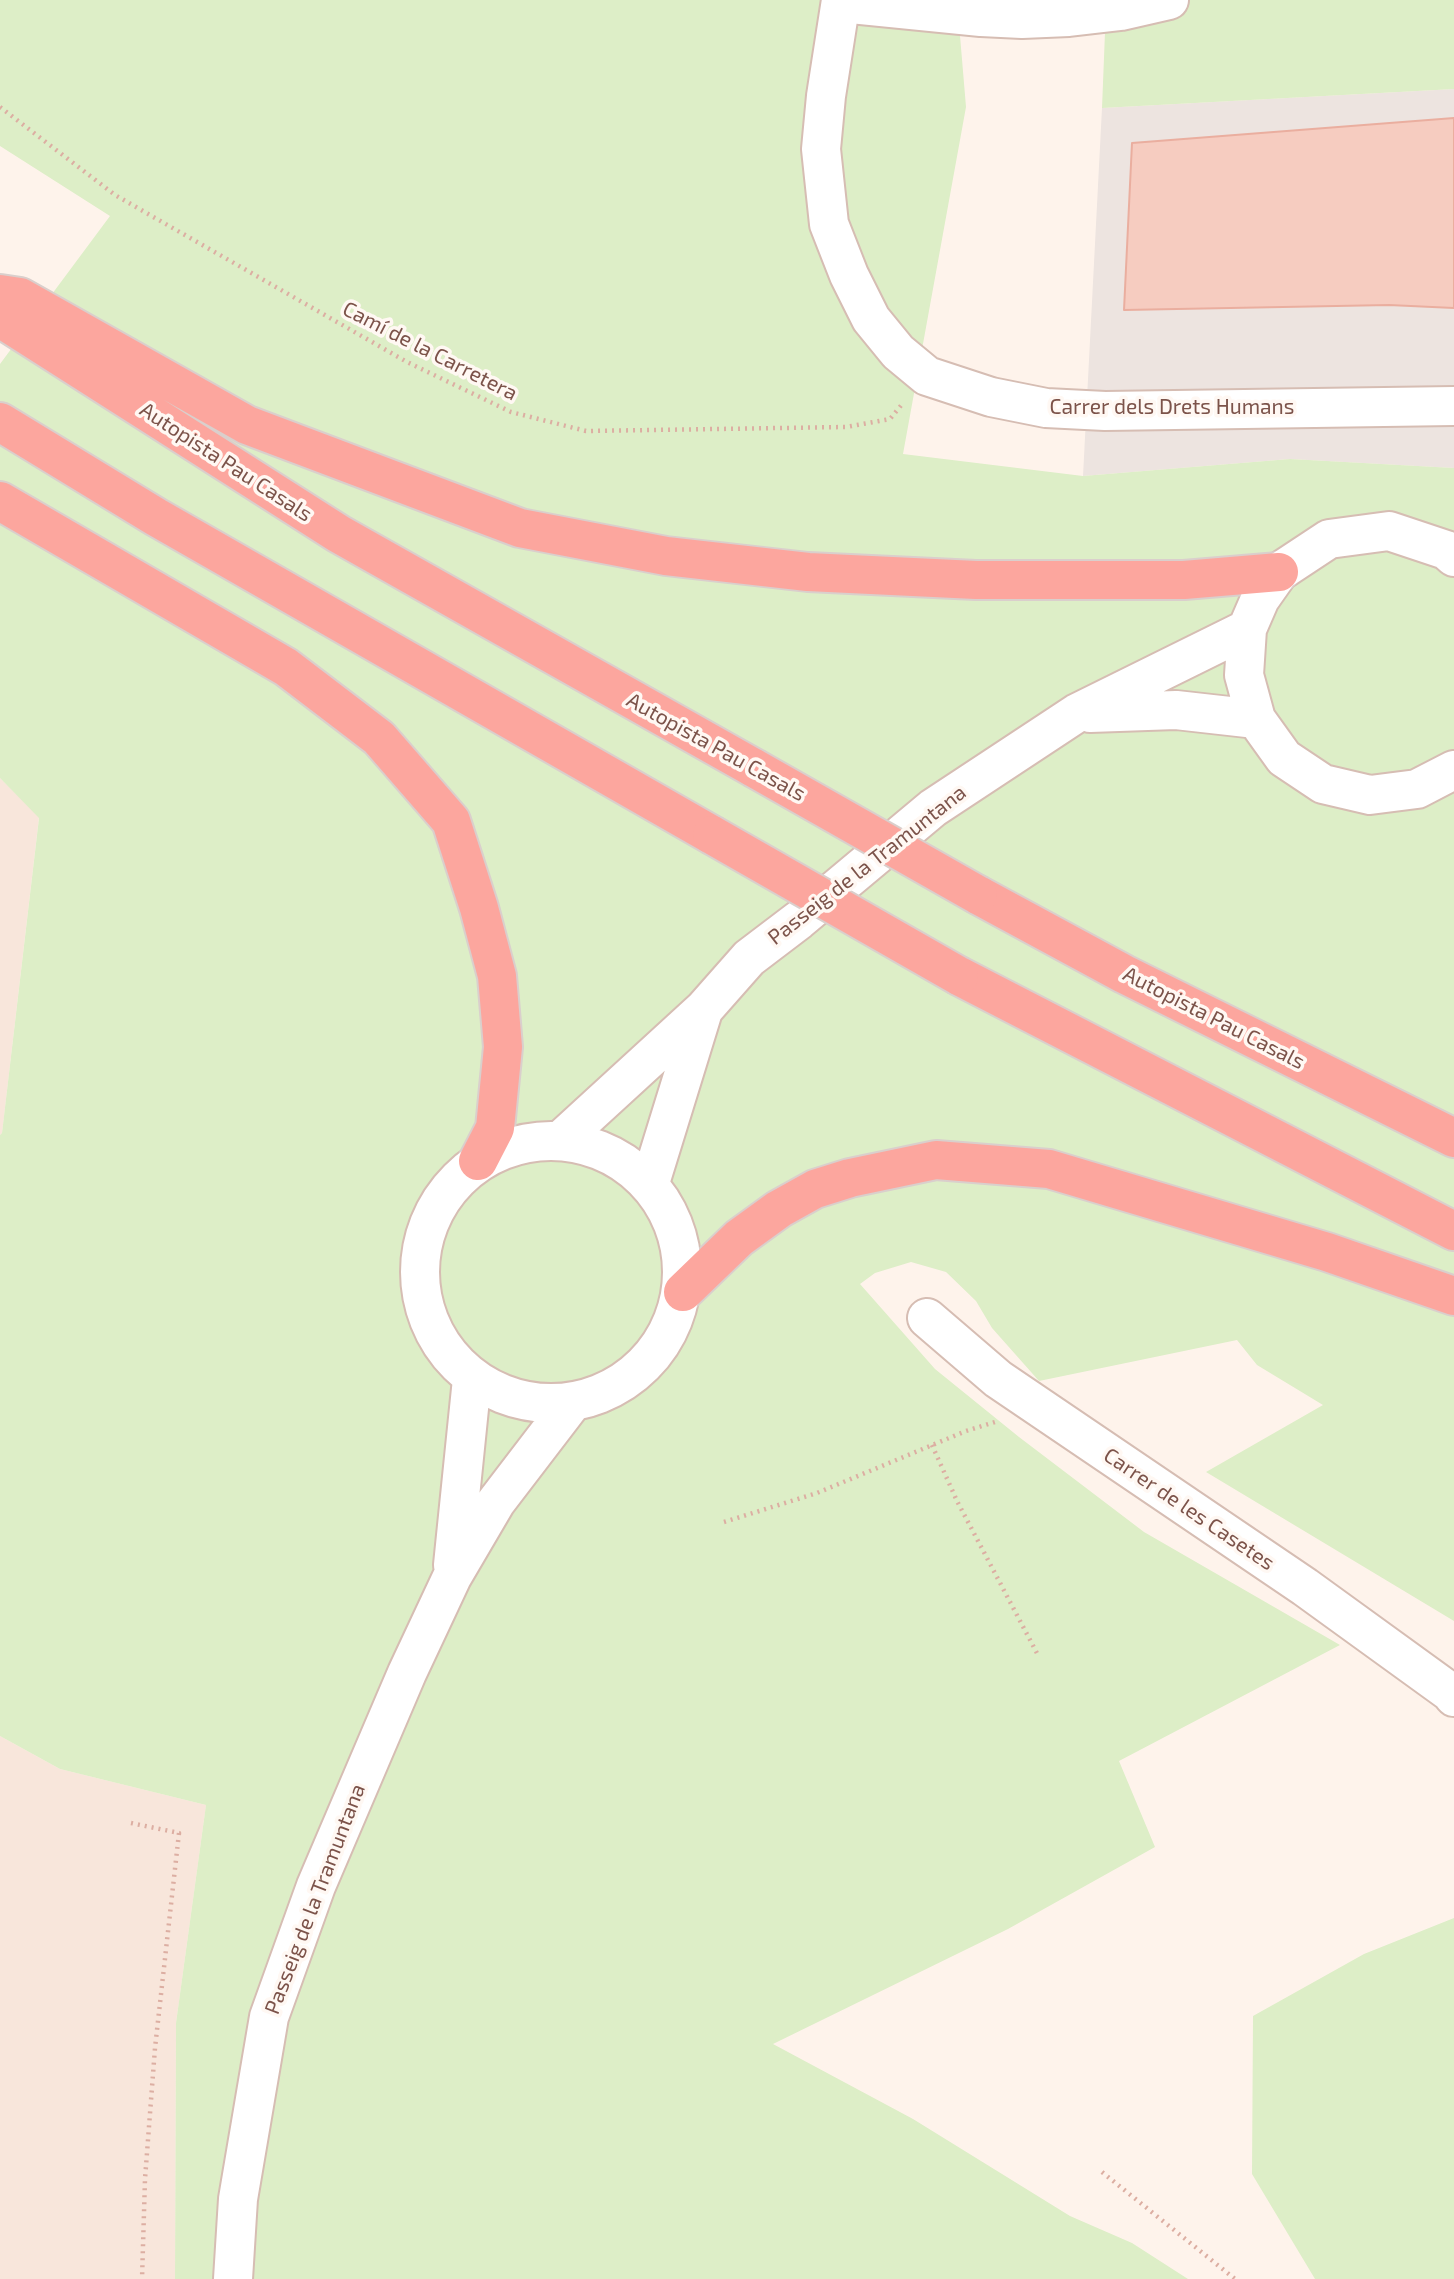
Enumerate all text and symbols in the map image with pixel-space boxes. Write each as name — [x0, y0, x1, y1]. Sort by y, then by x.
street label: Camí de la Carretera — [338, 296, 522, 406]
street label: Carrer dels Drets Humans — [1050, 394, 1294, 420]
street label: Autopista Pau Casals — [135, 397, 317, 527]
street label: Autopista Pau Casals — [622, 687, 810, 807]
street label: Passeig de la Tramuntana — [763, 780, 971, 950]
street label: Autopista Pau Casals — [1119, 961, 1309, 1075]
street label: Carrer de les Casetes — [1099, 1442, 1279, 1576]
street label: Passeig de la Tramuntana — [259, 1780, 371, 2018]

